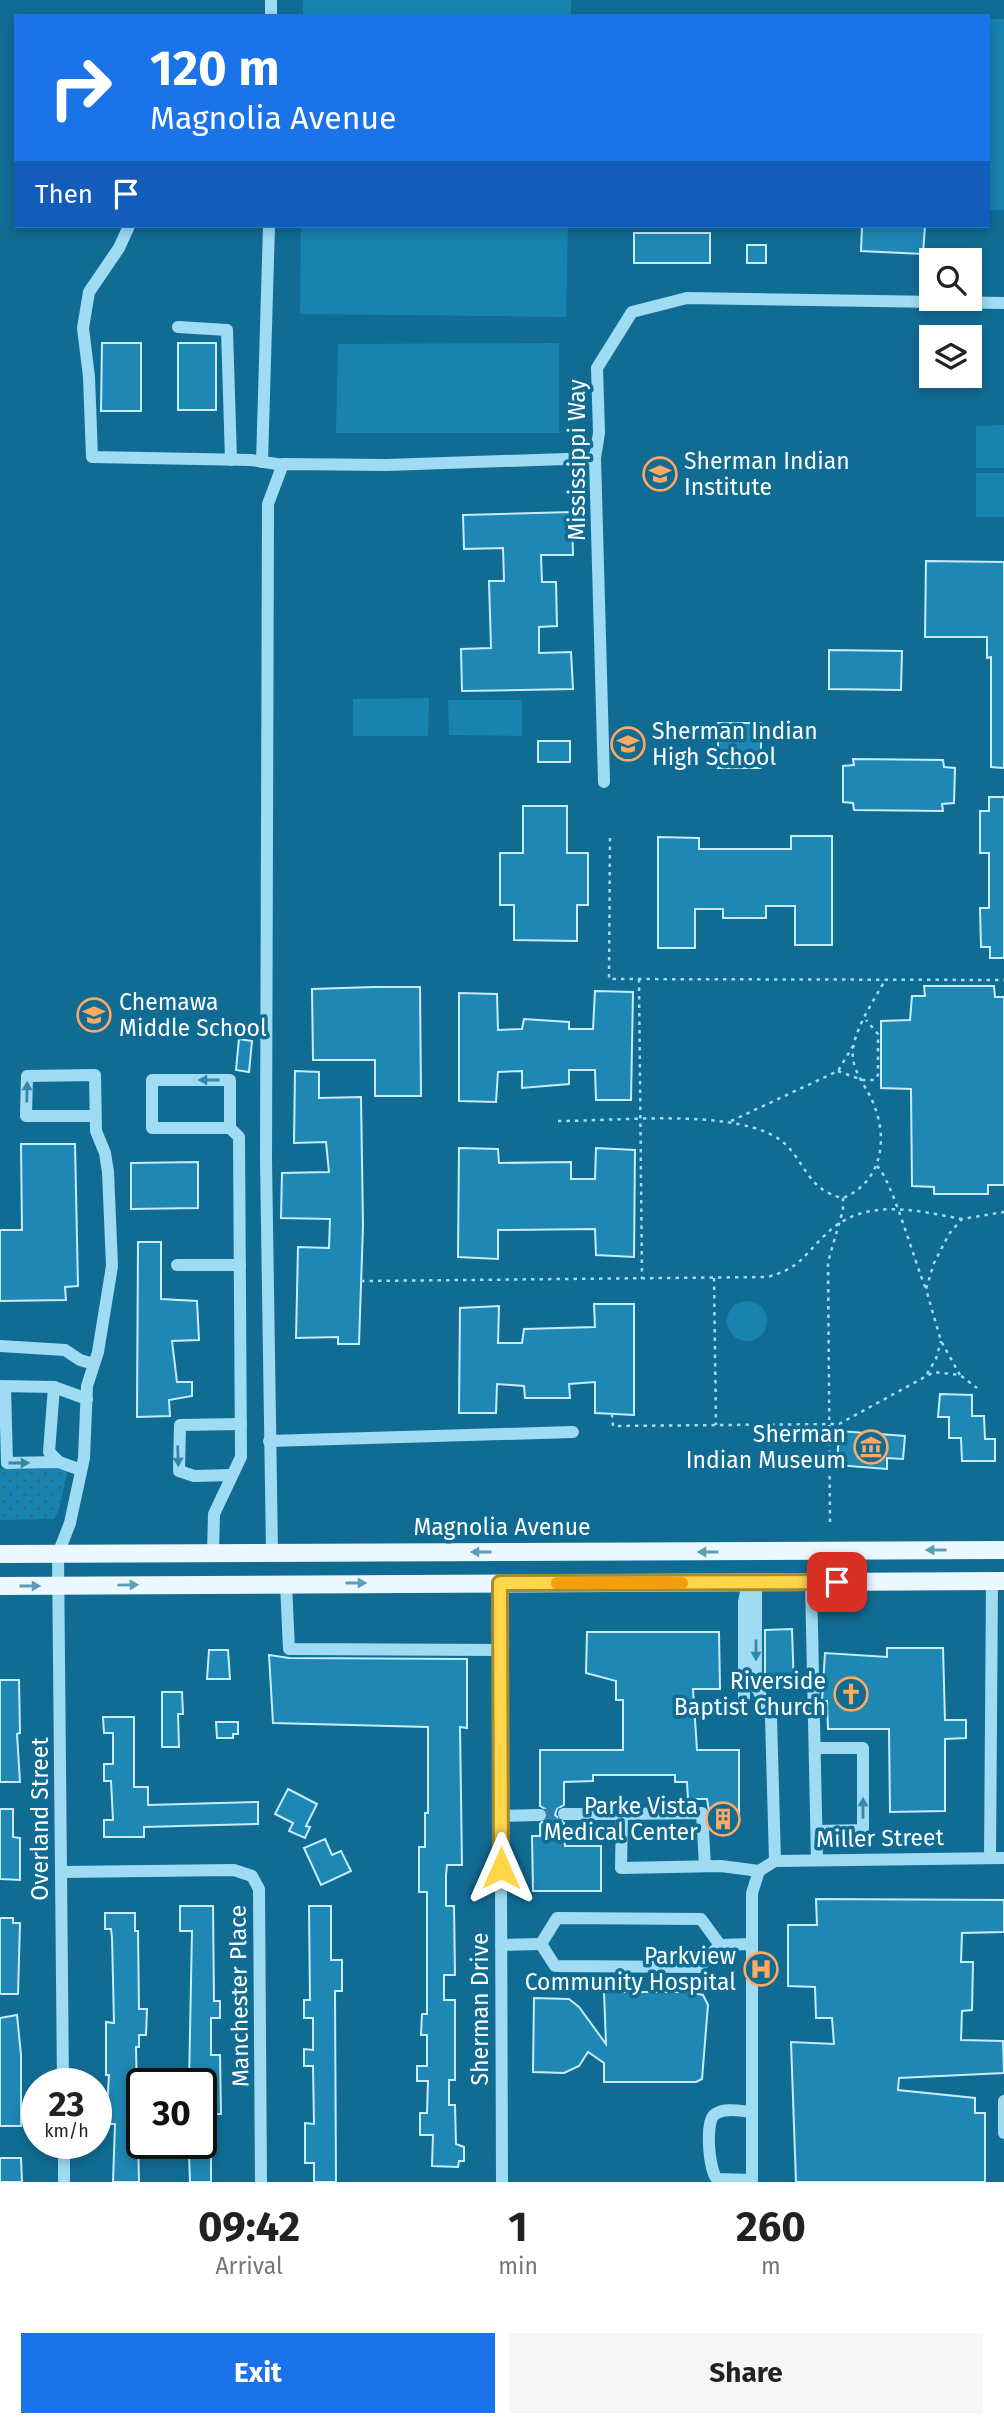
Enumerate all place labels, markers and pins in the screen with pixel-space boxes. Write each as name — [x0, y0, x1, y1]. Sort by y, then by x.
place label: Sherman Indian Institute — [684, 447, 850, 501]
school or university icon: Sherman Indian Institute — [641, 455, 679, 493]
place label: Sherman Indian High School — [652, 717, 818, 771]
school or university icon: Sherman Indian High School — [609, 725, 647, 763]
place label: Chemawa Middle School — [119, 988, 267, 1042]
school or university icon: Chemawa Middle School — [75, 996, 113, 1034]
place label: Sherman Indian Museum — [686, 1420, 846, 1474]
museum icon: Sherman Indian Museum — [852, 1428, 890, 1466]
pin — [807, 1552, 867, 1612]
place label: Riverside Baptist Church — [674, 1667, 826, 1721]
church icon: Riverside Baptist Church — [832, 1675, 870, 1713]
place label: Parke Vista Medical Center — [544, 1792, 698, 1846]
building icon: Parke Vista Medical Center — [704, 1800, 742, 1838]
place label: Parkview Community Hospital — [525, 1942, 737, 1996]
hospital icon: Parkview Community Hospital — [742, 1950, 780, 1988]

